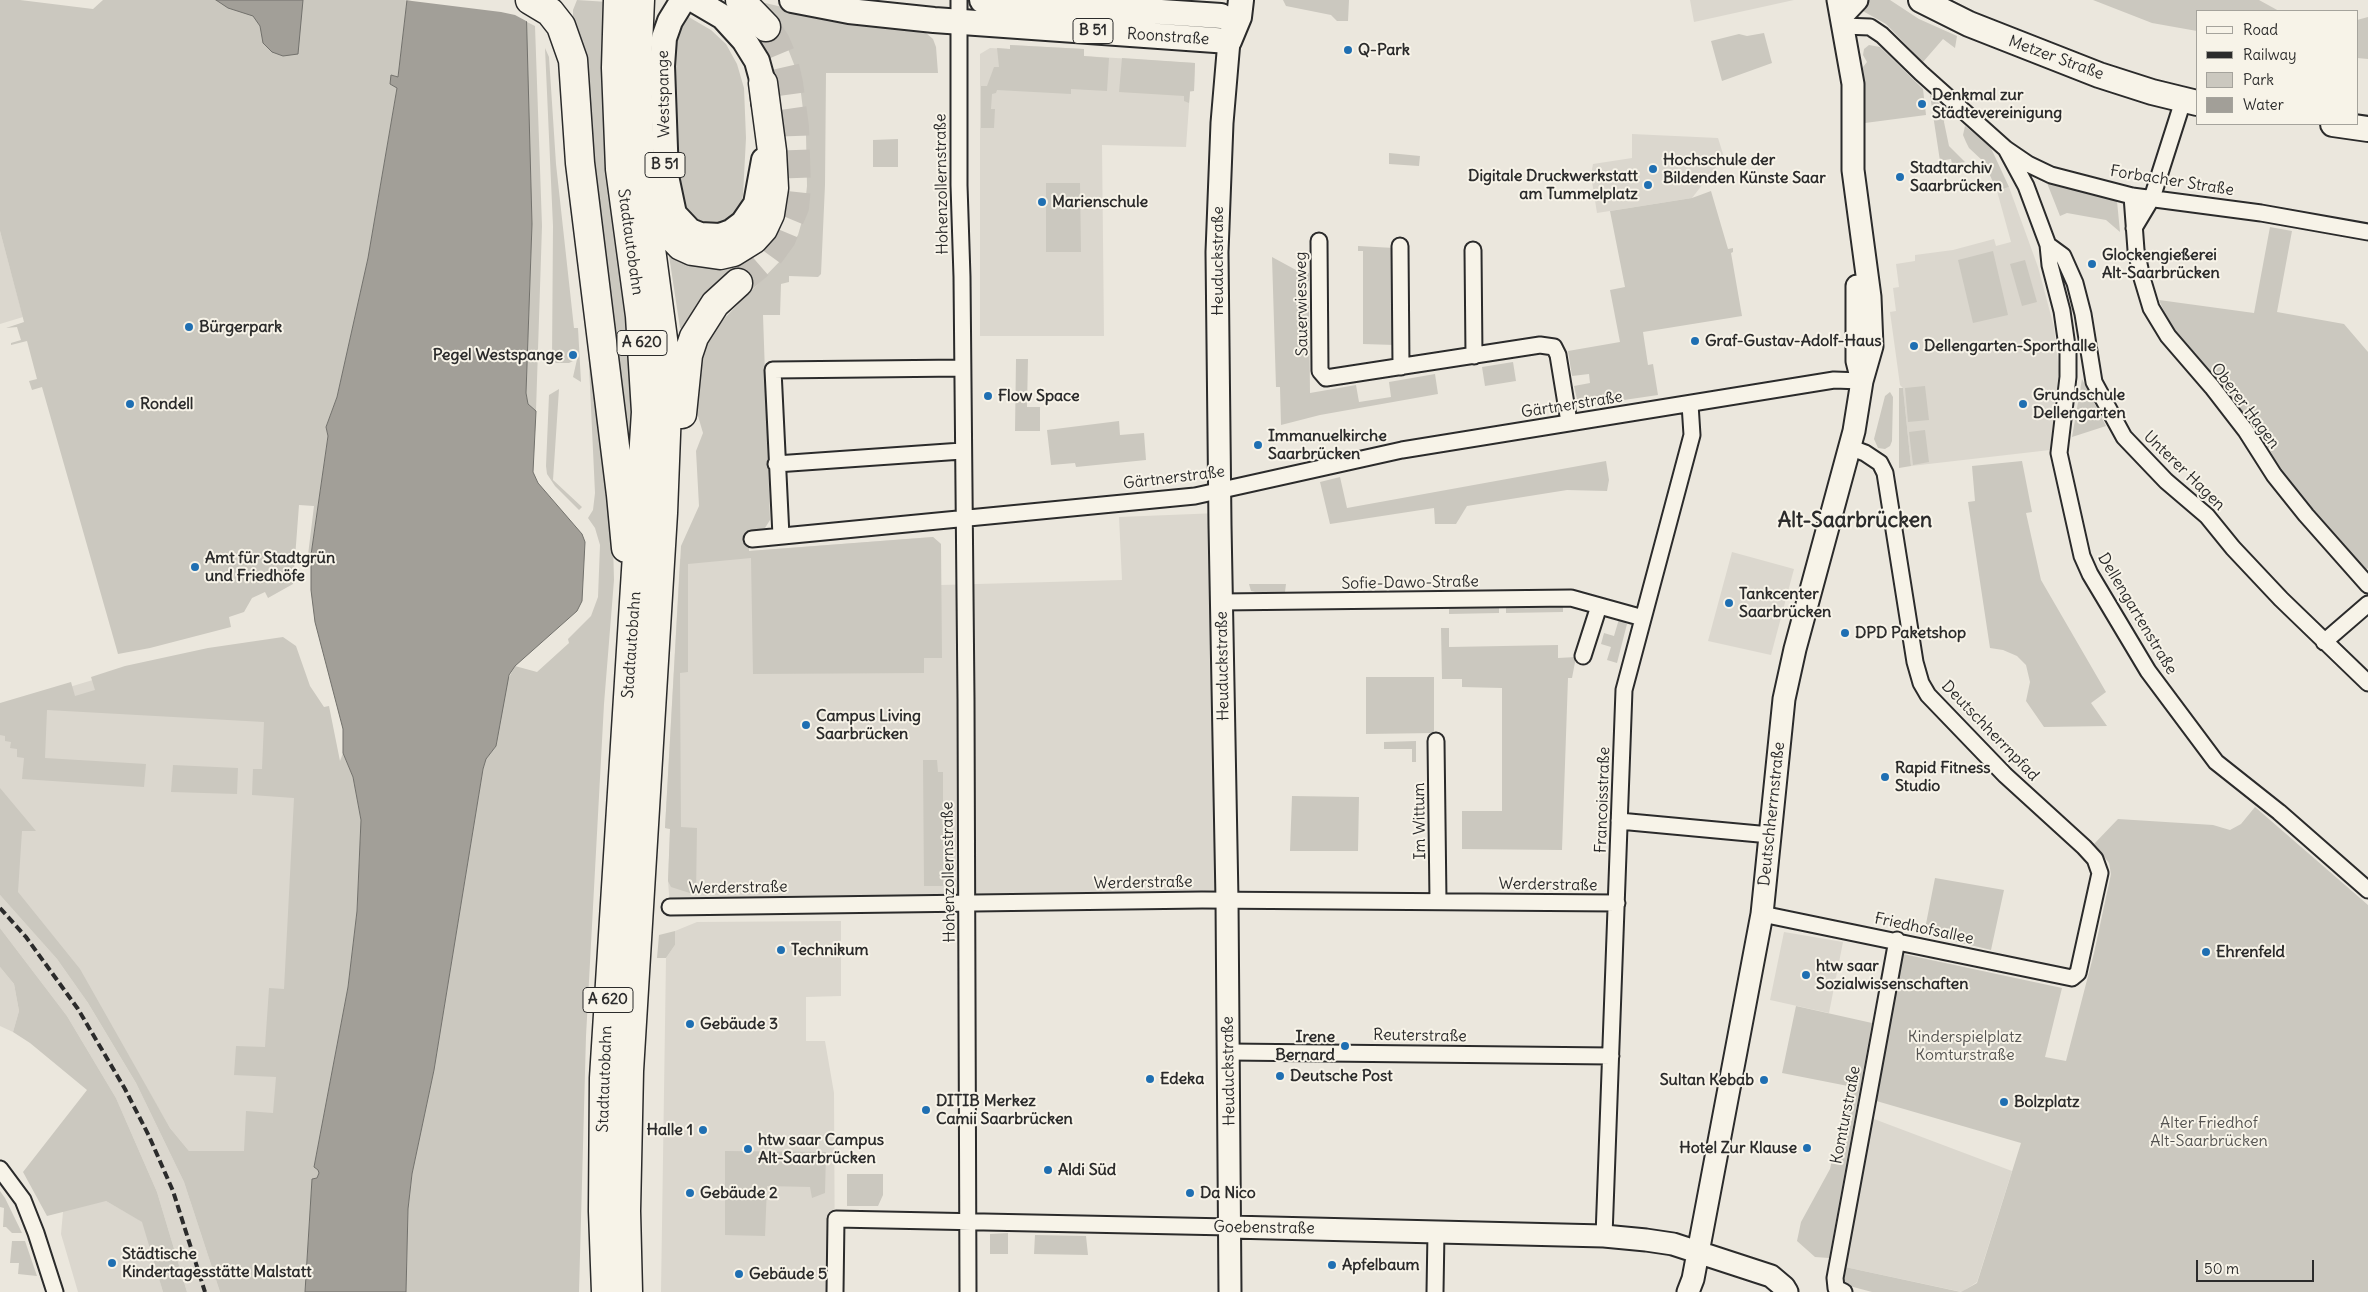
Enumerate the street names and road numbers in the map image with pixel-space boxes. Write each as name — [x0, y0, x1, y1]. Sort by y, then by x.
road number: B 51 — [1073, 18, 1113, 44]
street label: Roonstraße — [1126, 25, 1210, 49]
street label: Metzer Straße — [2006, 32, 2106, 84]
street label: Westspange — [654, 50, 674, 138]
street label: Hohenzollernstraße — [931, 113, 953, 255]
road number: B 51 — [645, 152, 685, 178]
street label: Forbacher Straße — [2109, 162, 2235, 200]
street label: Stadtautobahn — [613, 188, 647, 296]
street label: Heuduckstraße — [1208, 206, 1228, 316]
street label: Sauerwiesweg — [1291, 252, 1313, 356]
road number: A 620 — [617, 330, 667, 356]
street label: Oberer Hagen — [2207, 359, 2283, 453]
street label: Gärtnerstraße — [1520, 387, 1624, 423]
street label: Unterer Hagen — [2139, 427, 2229, 515]
street label: Gärtnerstraße — [1122, 462, 1226, 494]
street label: Dellengartenstraße — [2093, 550, 2181, 678]
street label: Sofie-Dawo-Straße — [1341, 572, 1479, 594]
street label: Stadtautobahn — [619, 591, 645, 699]
street label: Heuduckstraße — [1212, 611, 1234, 721]
street label: Deutschherrnpfad — [1937, 677, 2043, 785]
street label: Deutschherrnstraße — [1755, 741, 1789, 887]
street label: Francoisstraße — [1592, 746, 1614, 854]
street label: Im Wittum — [1410, 782, 1430, 860]
street label: Hohenzollernstraße — [938, 801, 960, 943]
street label: Werderstraße — [1093, 873, 1193, 893]
street label: Werderstraße — [1498, 875, 1598, 895]
street label: Werderstraße — [688, 878, 788, 898]
street label: Friedhofsallee — [1873, 909, 1975, 949]
road number: A 620 — [583, 988, 633, 1012]
street label: Heuduckstraße — [1218, 1016, 1240, 1126]
street label: Stadtautobahn — [594, 1025, 616, 1133]
street label: Reuterstraße — [1373, 1026, 1467, 1046]
street label: Komturstraße — [1827, 1064, 1865, 1166]
street label: Goebenstraße — [1213, 1218, 1315, 1238]

